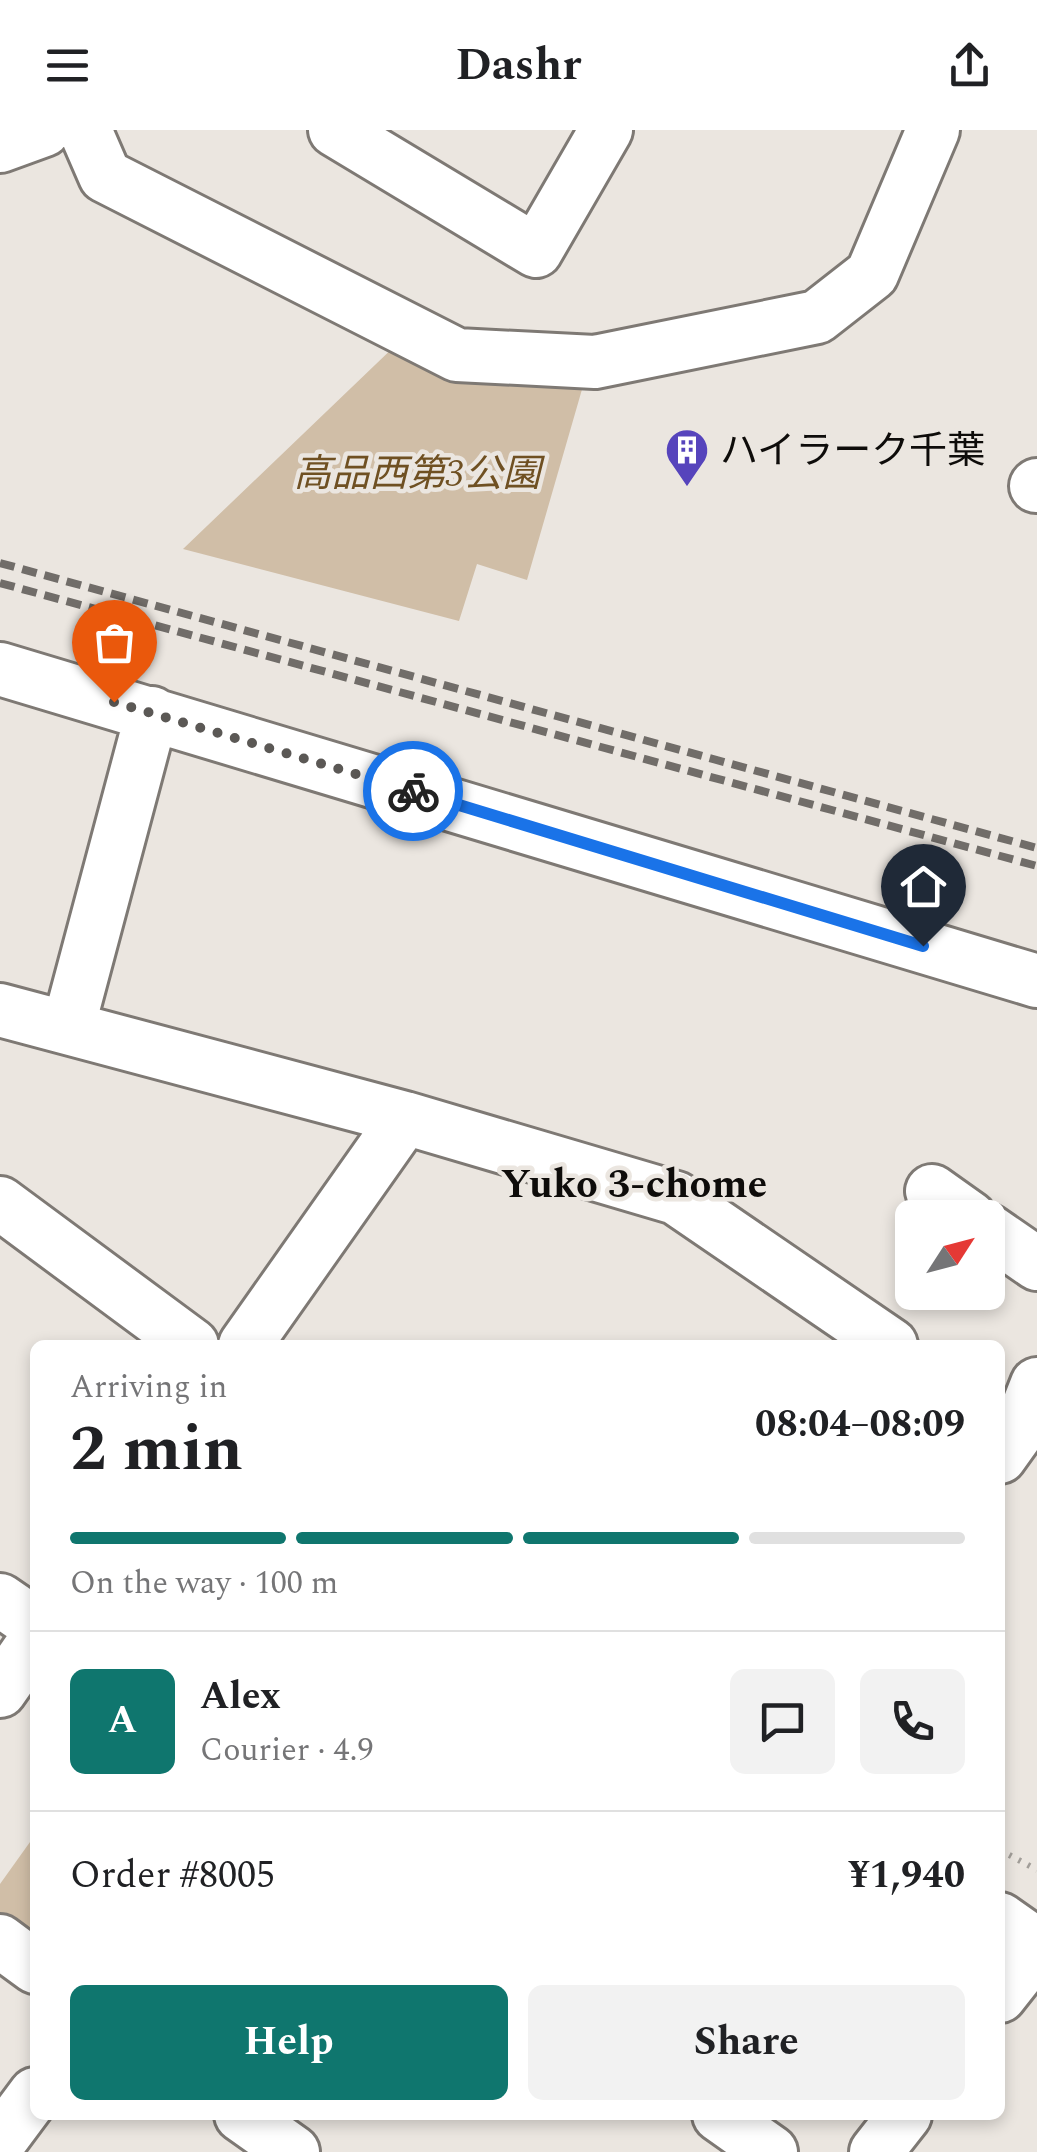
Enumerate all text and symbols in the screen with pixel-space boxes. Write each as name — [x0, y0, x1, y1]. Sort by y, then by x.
text: Dashr — [456, 31, 581, 100]
icon: menu — [40, 38, 95, 93]
icon: share — [942, 38, 997, 93]
place label: ハイラーク千葉 — [720, 423, 985, 481]
building icon: ハイラーク千葉 — [664, 427, 710, 488]
park label: 高品西第3公園 — [293, 446, 545, 504]
pin — [72, 600, 157, 703]
icon: bag — [87, 615, 142, 670]
courier — [363, 741, 463, 841]
icon: bike — [386, 764, 441, 819]
pin — [881, 844, 966, 947]
icon: home — [896, 859, 951, 914]
district label: Yuko 3-chome — [501, 1155, 767, 1216]
north arrow — [895, 1200, 1005, 1310]
map controls — [895, 1200, 1005, 1310]
text: Arriving in — [70, 1363, 227, 1412]
text: 08:04–08:09 — [755, 1396, 965, 1454]
text: 2 min — [70, 1400, 243, 1499]
text: On the way · 100 m — [70, 1559, 338, 1608]
text: Alex — [200, 1668, 281, 1726]
button: chat — [730, 1669, 835, 1774]
button: phone — [860, 1669, 965, 1774]
text: A — [108, 1692, 137, 1750]
text: Courier · 4.9 — [200, 1726, 373, 1775]
text: Order #8005 — [70, 1847, 275, 1905]
text: ¥1,940 — [848, 1847, 965, 1905]
button: Help — [70, 1985, 508, 2100]
button: Share — [528, 1985, 965, 2100]

